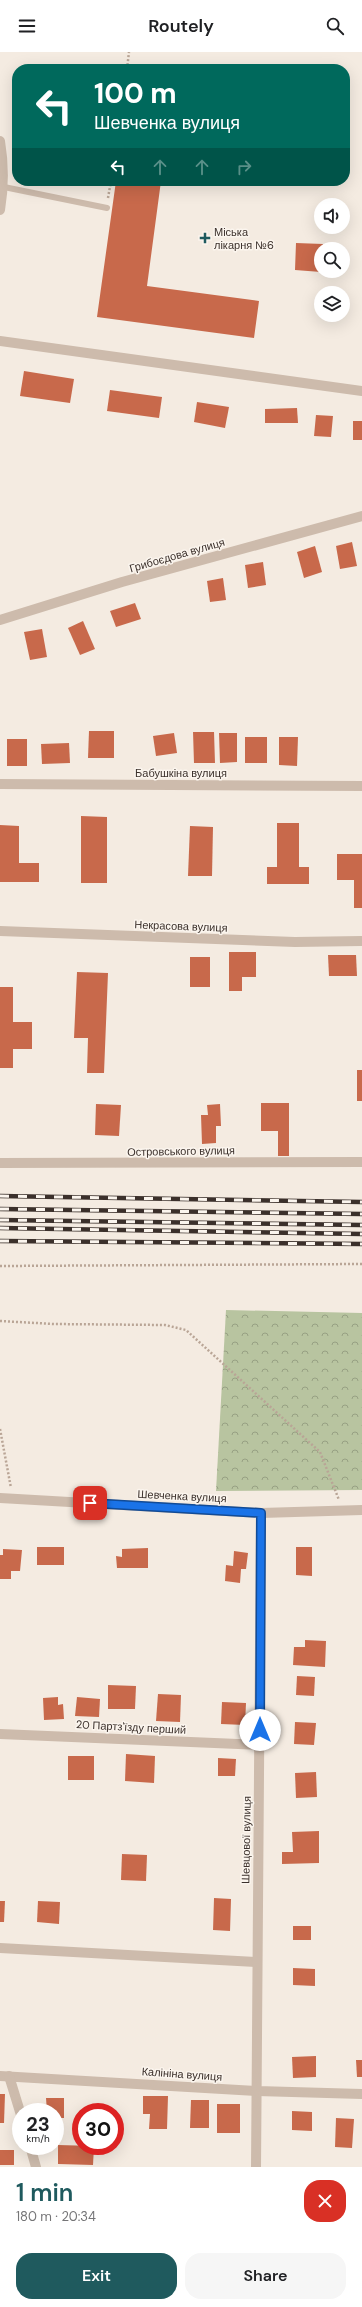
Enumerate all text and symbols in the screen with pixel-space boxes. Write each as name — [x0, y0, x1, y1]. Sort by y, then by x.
text: Routely — [148, 14, 214, 38]
icon: menu — [16, 15, 38, 37]
icon: search — [324, 15, 346, 37]
text: 100 m — [94, 75, 177, 112]
icon: left — [28, 80, 80, 132]
text: Шевченка вулиця — [94, 111, 240, 135]
icon: left — [107, 156, 129, 178]
icon: ahead — [149, 156, 171, 178]
icon: ahead — [191, 156, 213, 178]
icon: right — [233, 156, 255, 178]
map controls — [314, 198, 350, 322]
button: sound — [314, 198, 350, 234]
place label: Міська лікарня №6 — [214, 225, 274, 252]
marker: Міська лікарня №6 — [199, 232, 211, 244]
button: search — [314, 242, 350, 278]
button: layers — [314, 286, 350, 322]
street label: Грибоєдова вулиця — [128, 535, 226, 575]
street label: Бабушкіна вулиця — [135, 766, 227, 780]
street label: Некрасова вулиця — [134, 917, 228, 935]
street label: Островського вулиця — [127, 1143, 235, 1159]
pin — [73, 1486, 107, 1520]
street label: Шевченка вулиця — [137, 1487, 227, 1505]
icon: arrive — [79, 1492, 101, 1514]
position arrow — [239, 1709, 281, 1751]
street label: 20 Партз'їзду перший — [75, 1717, 187, 1737]
street label: Шевцової вулиця — [238, 1796, 254, 1884]
street label: Калініна вулиця — [141, 2064, 223, 2084]
speed limit sign: 30 — [72, 2103, 124, 2155]
text: 23 — [26, 2111, 50, 2137]
text: km/h — [26, 2132, 50, 2145]
text: 1 min — [16, 2177, 73, 2208]
button: close — [304, 2180, 346, 2222]
text: 180 m · 20:34 — [16, 2208, 96, 2225]
button: Exit — [16, 2253, 177, 2299]
button: Share — [185, 2253, 346, 2299]

